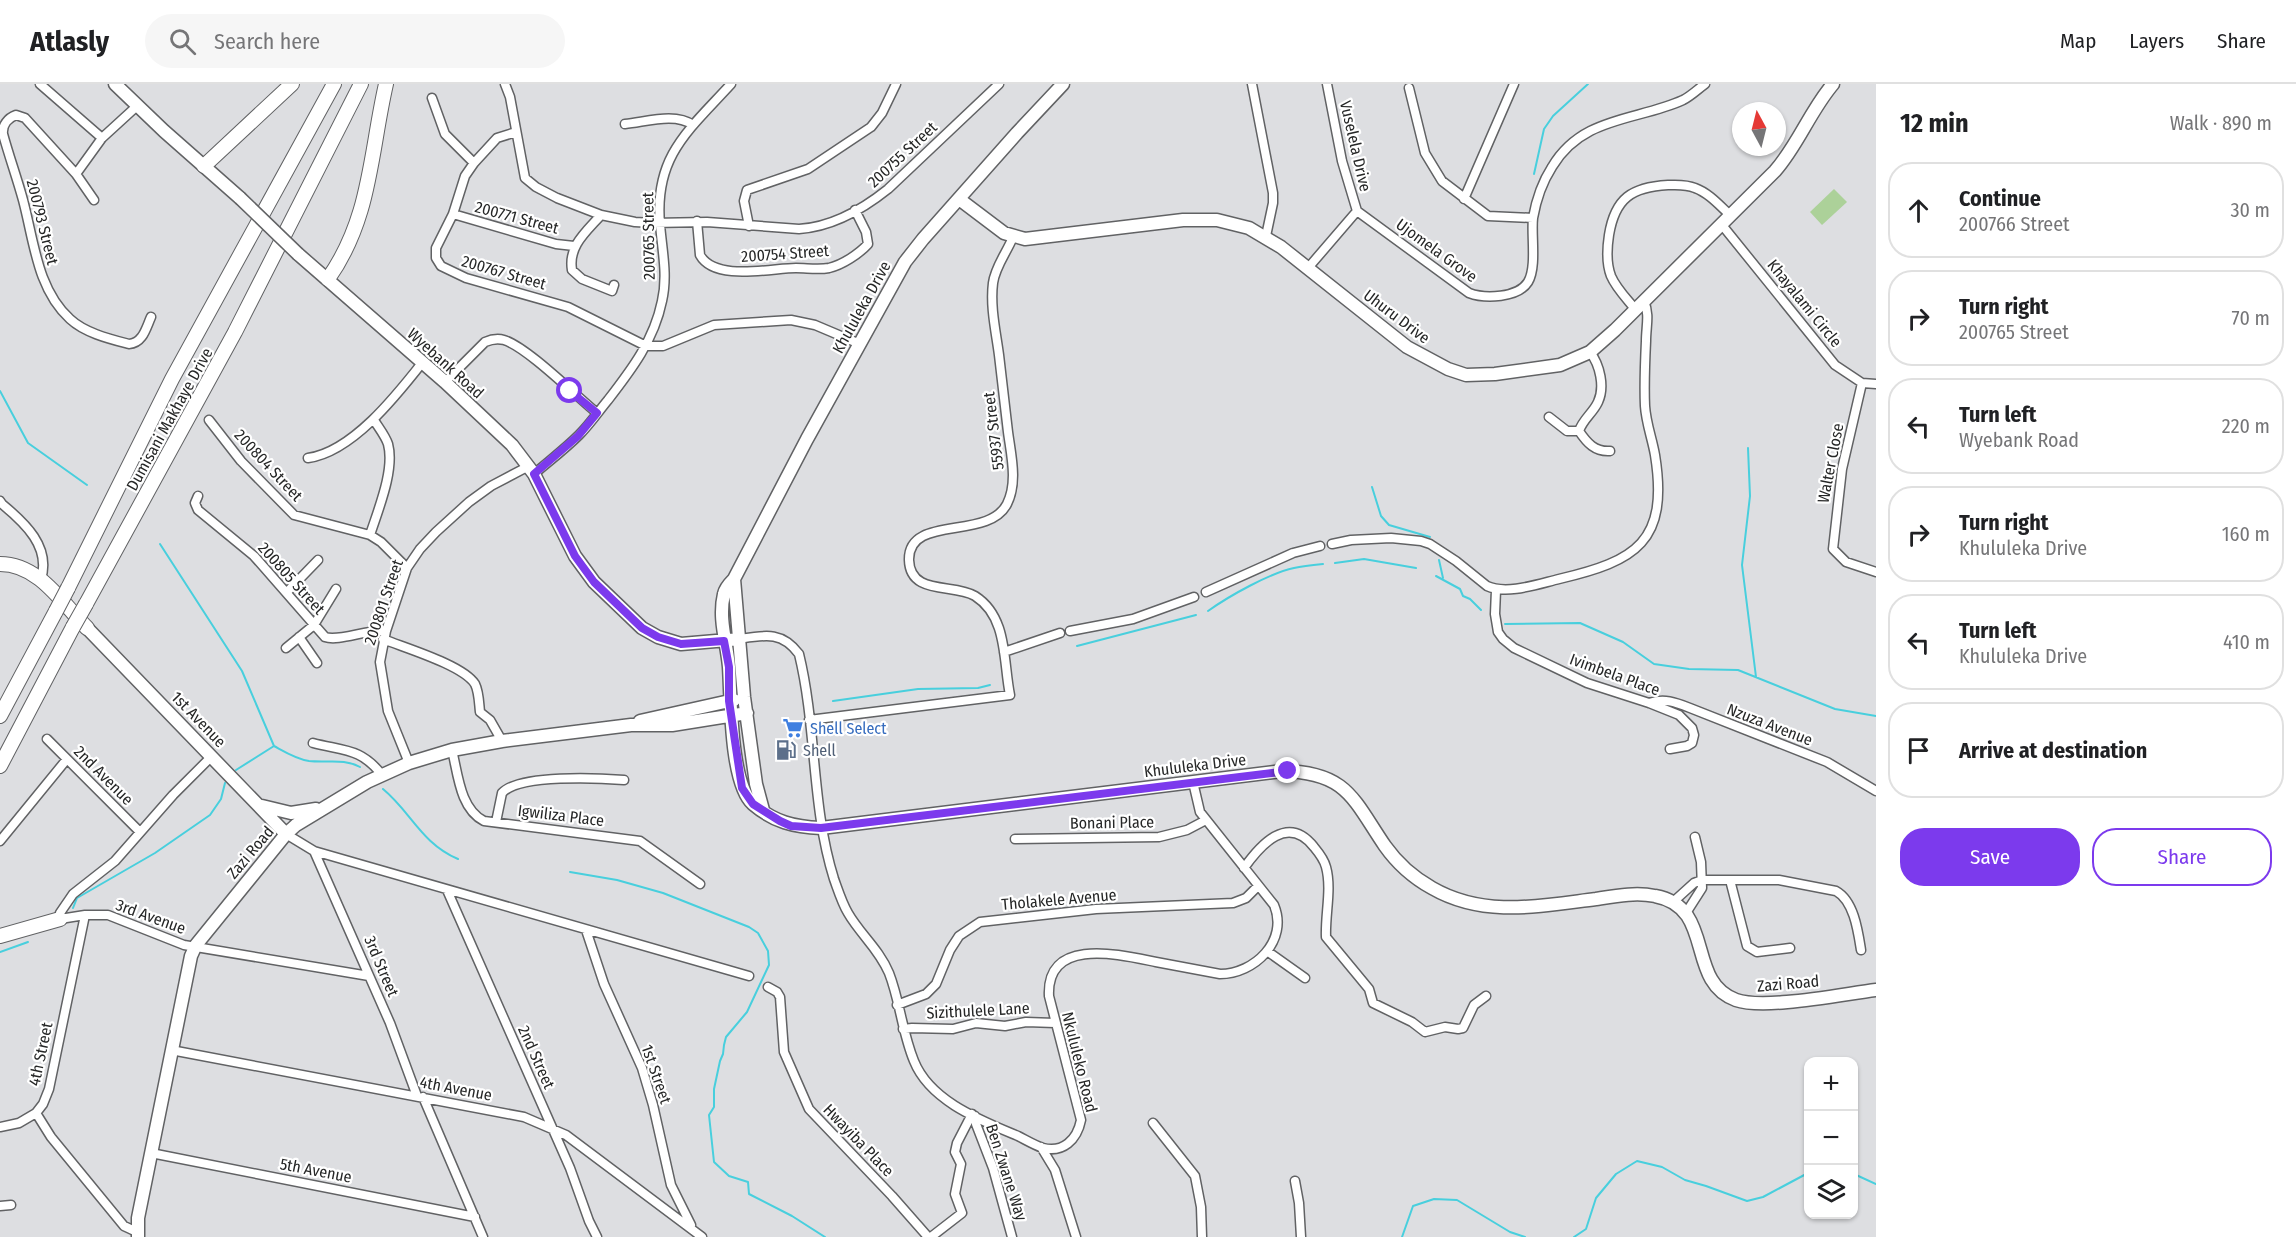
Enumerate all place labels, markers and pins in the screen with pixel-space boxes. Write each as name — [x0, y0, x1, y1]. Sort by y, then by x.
supermarket icon: Shell Select — [781, 716, 805, 740]
place label: Shell Select — [810, 719, 887, 738]
fuel station icon: Shell — [774, 738, 798, 762]
place label: Shell — [803, 741, 836, 760]

